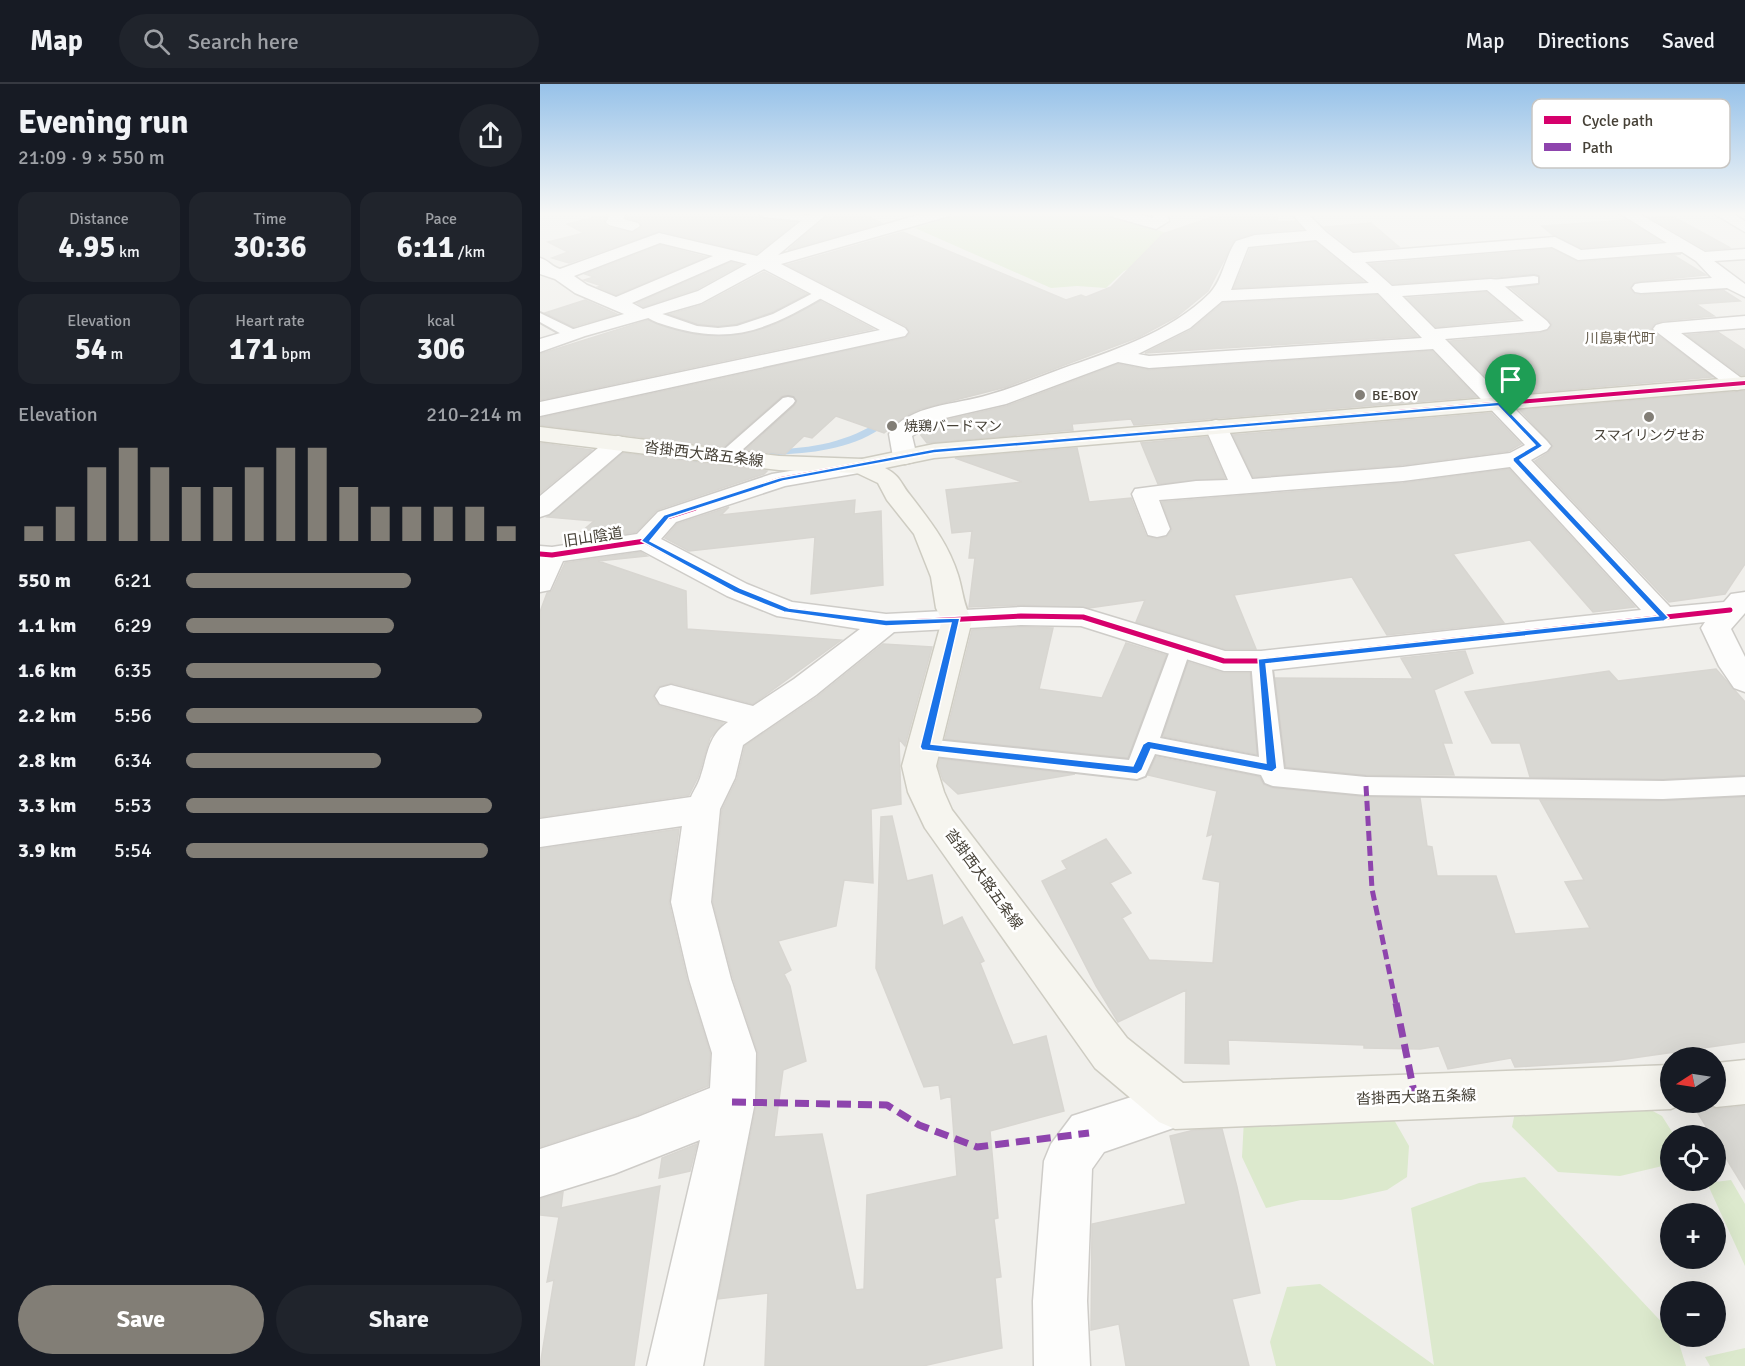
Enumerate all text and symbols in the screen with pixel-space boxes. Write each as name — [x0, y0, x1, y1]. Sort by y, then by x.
search box — [119, 14, 539, 68]
text: Map — [30, 24, 83, 58]
icon: search — [140, 25, 173, 58]
text: Search here — [188, 28, 299, 55]
text: Map — [1466, 28, 1504, 54]
text: Directions — [1537, 28, 1629, 54]
text: Saved — [1662, 28, 1715, 54]
legend — [1532, 99, 1730, 168]
text: Evening run — [18, 102, 188, 143]
button: share — [459, 104, 522, 167]
text: Cycle path — [1582, 111, 1653, 131]
text: Path — [1582, 138, 1613, 158]
text: 21:09 · 9 × 550 m — [18, 145, 165, 170]
text: Distance — [69, 209, 129, 229]
text: Time — [254, 209, 286, 229]
text: Pace — [425, 209, 457, 229]
text: 4.95 — [58, 229, 115, 266]
text: 30:36 — [233, 229, 307, 266]
text: 6:11 — [397, 229, 454, 266]
text: km — [115, 242, 140, 262]
text: /km — [454, 242, 485, 262]
text: Elevation — [67, 311, 131, 331]
text: Heart rate — [235, 311, 305, 331]
text: kcal — [427, 311, 455, 331]
district label: 川島東代町 — [1585, 330, 1655, 347]
text: 54 — [75, 331, 107, 368]
text: 171 — [229, 331, 278, 368]
text: 306 — [417, 331, 465, 368]
text: m — [107, 344, 123, 364]
text: bpm — [278, 344, 311, 364]
pin — [1485, 354, 1536, 416]
icon: arrive — [1494, 363, 1527, 396]
place label: BE-BOY — [1372, 387, 1418, 404]
marker: BE-BOY — [1353, 388, 1367, 402]
text: Elevation — [18, 402, 98, 427]
text: 210–214 m — [426, 402, 522, 427]
marker: スマイリングせお — [1642, 410, 1656, 424]
place label: 焼鶏バードマン — [904, 418, 1002, 435]
marker: 焼鶏バードマン — [885, 419, 899, 433]
place label: スマイリングせお — [1593, 427, 1705, 444]
street label: 沓掛西大路五条線 — [643, 438, 765, 470]
street label: 旧山陰道 — [562, 524, 624, 550]
text: 550 m — [18, 568, 71, 593]
text: 6:21 — [114, 568, 152, 593]
text: 1.1 km — [18, 613, 76, 638]
text: 6:29 — [114, 613, 152, 638]
text: 1.6 km — [18, 658, 76, 683]
text: 6:35 — [114, 658, 152, 683]
text: 2.2 km — [18, 703, 76, 728]
text: 5:56 — [114, 703, 152, 728]
text: 2.8 km — [18, 748, 76, 773]
text: 6:34 — [114, 748, 152, 773]
text: 3.3 km — [18, 793, 76, 818]
text: 5:53 — [114, 793, 152, 818]
street label: 沓掛西大路五条線 — [941, 825, 1027, 933]
text: 3.9 km — [18, 838, 76, 863]
text: 5:54 — [114, 838, 152, 863]
north arrow — [1660, 1047, 1726, 1113]
map controls — [1660, 1047, 1726, 1347]
street label: 沓掛西大路五条線 — [1356, 1086, 1476, 1108]
button: locate — [1660, 1125, 1726, 1191]
button: + — [1660, 1203, 1726, 1269]
button: − — [1660, 1281, 1726, 1347]
button: Save — [18, 1285, 264, 1354]
button: Share — [276, 1285, 522, 1354]

